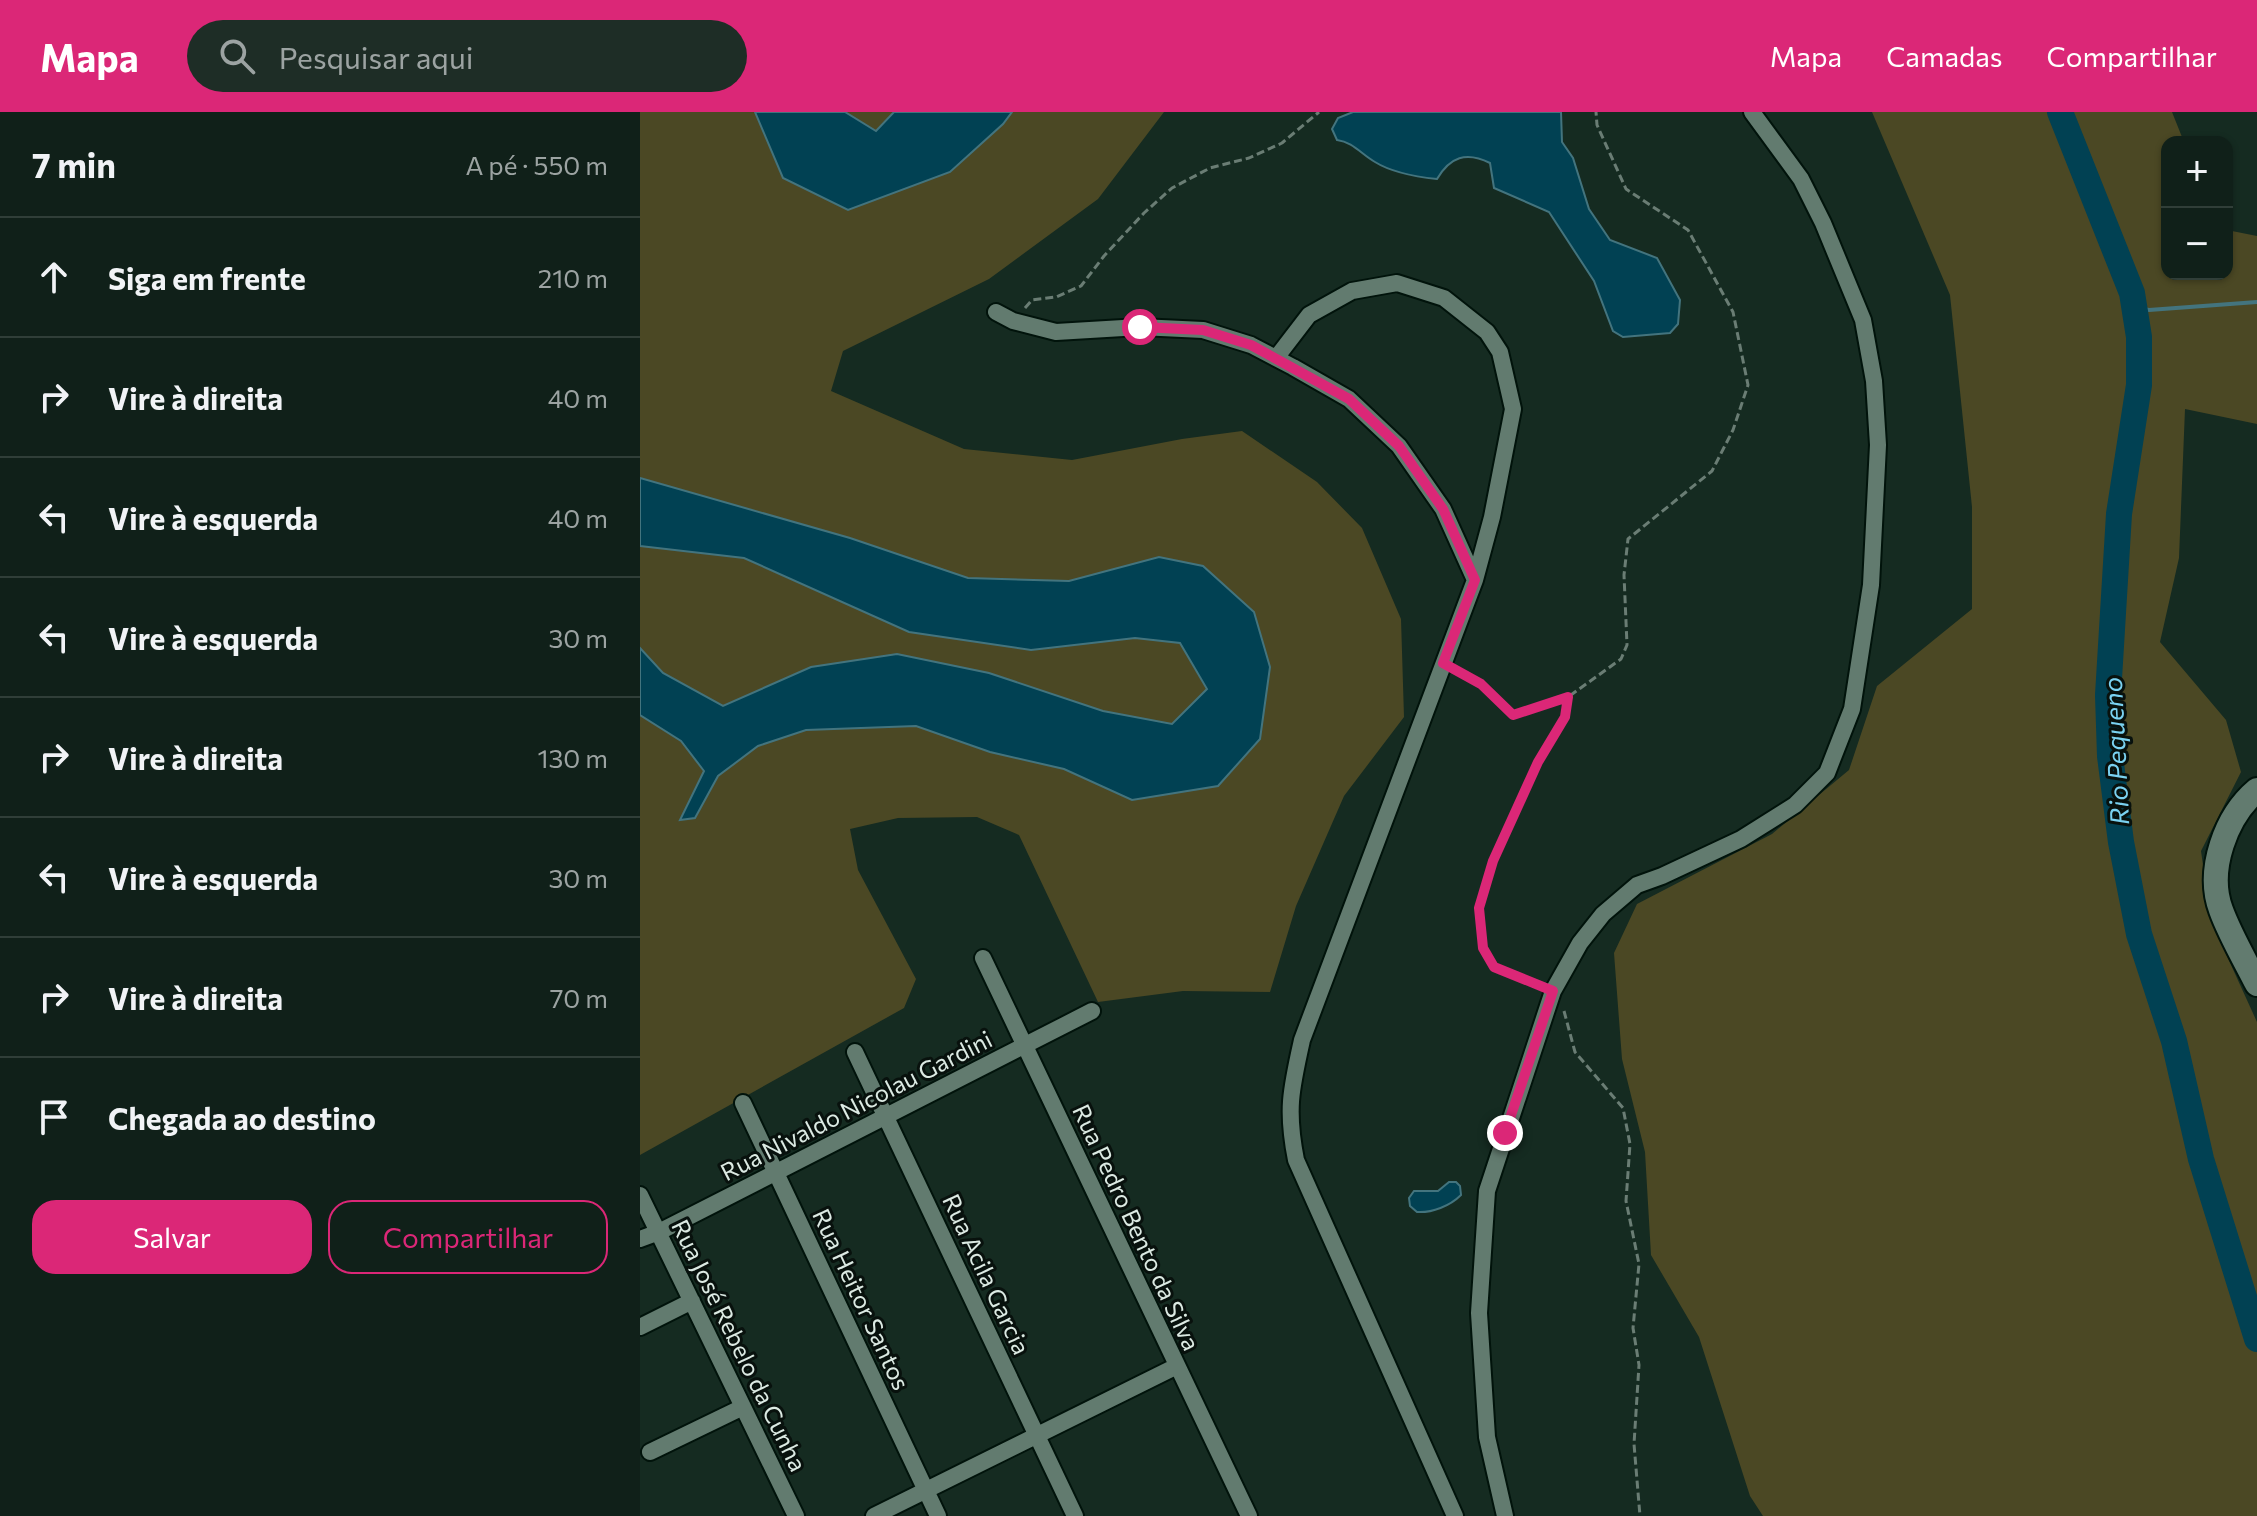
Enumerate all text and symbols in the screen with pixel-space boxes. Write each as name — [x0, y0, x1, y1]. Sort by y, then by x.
search box — [187, 20, 747, 92]
text: Mapa — [40, 33, 139, 80]
icon: search — [215, 34, 259, 78]
text: Pesquisar aqui — [279, 38, 473, 75]
text: Mapa — [1770, 39, 1842, 73]
text: Camadas — [1886, 39, 2003, 73]
text: Compartilhar — [2047, 39, 2217, 73]
map controls — [2161, 136, 2233, 280]
button: + — [2161, 136, 2233, 208]
text: 7 min — [32, 143, 116, 185]
text: A pé · 550 m — [465, 149, 608, 180]
button: − — [2161, 208, 2233, 280]
icon: ahead — [32, 255, 76, 299]
text: Siga em frente — [108, 259, 306, 296]
text: 210 m — [538, 262, 608, 293]
route start — [1122, 309, 1158, 345]
icon: right — [32, 375, 76, 419]
text: Vire à direita — [108, 379, 283, 416]
text: 40 m — [548, 382, 608, 413]
icon: left — [32, 495, 76, 539]
text: Vire à esquerda — [108, 499, 318, 536]
text: 40 m — [548, 502, 608, 533]
icon: left — [32, 615, 76, 659]
text: Vire à esquerda — [108, 619, 318, 656]
text: 30 m — [549, 622, 608, 653]
water label: Rio Pequeno — [2096, 676, 2134, 826]
icon: right — [32, 735, 76, 779]
text: Vire à direita — [108, 739, 283, 776]
text: 130 m — [537, 742, 608, 773]
icon: left — [32, 855, 76, 899]
text: Vire à esquerda — [108, 859, 318, 896]
text: 30 m — [549, 862, 608, 893]
icon: right — [32, 975, 76, 1019]
text: Vire à direita — [108, 979, 283, 1016]
text: 70 m — [550, 982, 608, 1013]
street label: Rua Nivaldo Nicolau Gardini — [715, 1024, 997, 1186]
icon: arrive — [32, 1095, 76, 1139]
text: Chegada ao destino — [108, 1099, 376, 1136]
street label: Rua Pedro Bento da Silva — [1067, 1099, 1207, 1355]
route end — [1487, 1115, 1523, 1151]
street label: Rua Acila Garcia — [937, 1189, 1037, 1359]
button: Salvar — [32, 1200, 312, 1274]
button: Compartilhar — [328, 1200, 608, 1274]
street label: Rua Heitor Santos — [807, 1204, 917, 1394]
street label: Rua José Rebelo da Cunha — [666, 1214, 814, 1476]

